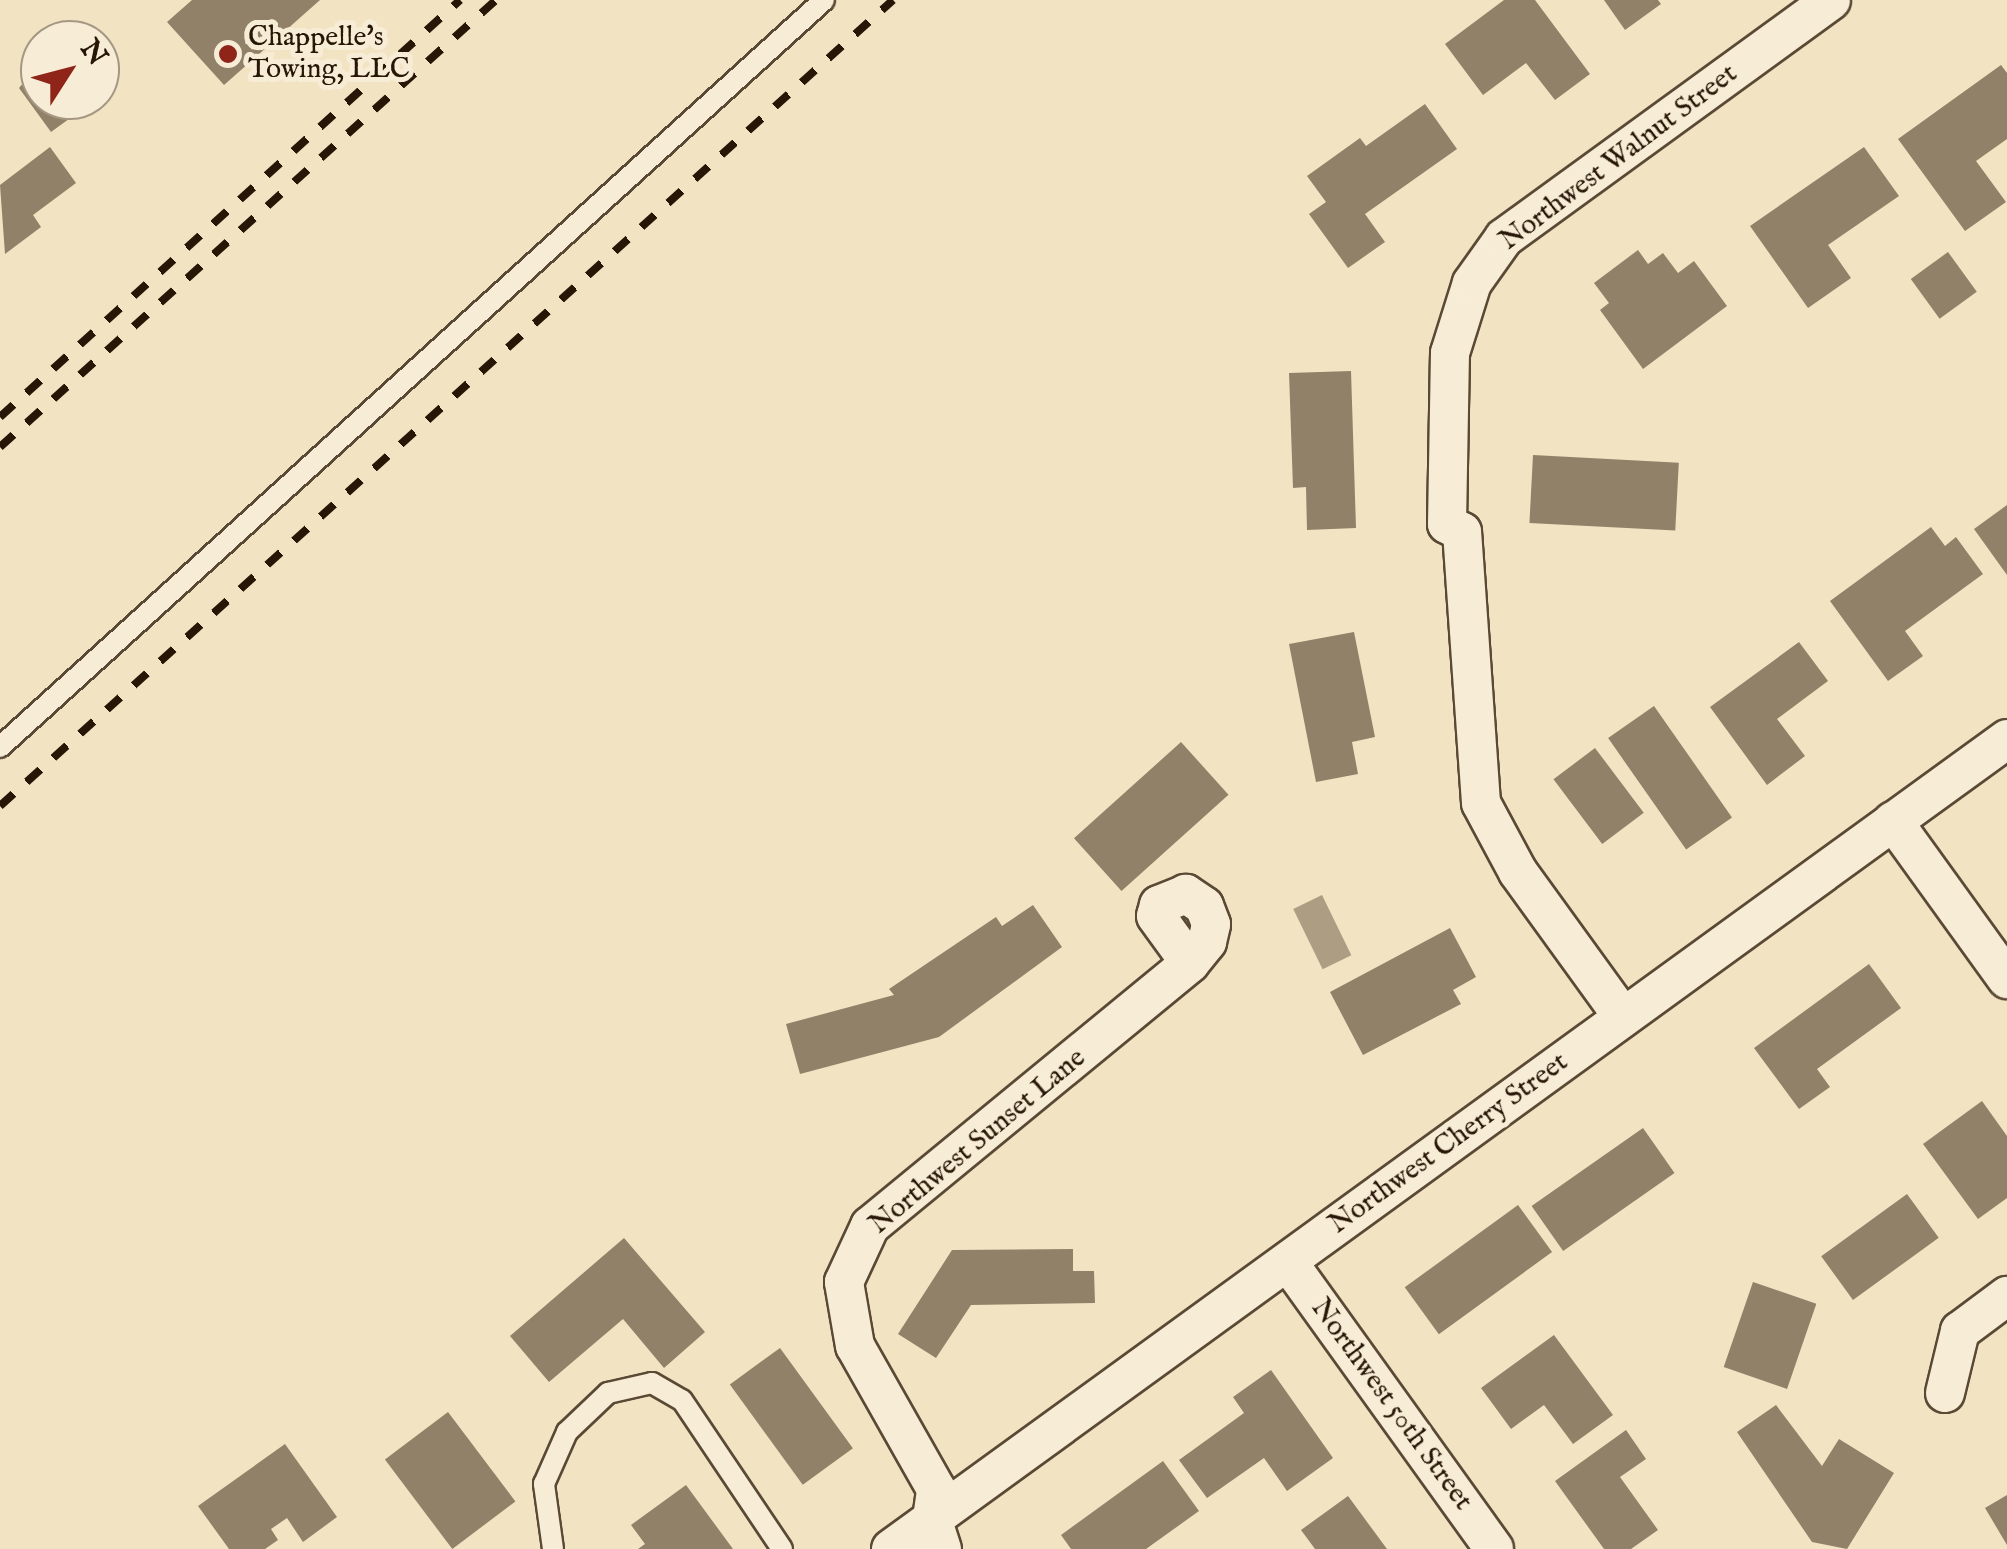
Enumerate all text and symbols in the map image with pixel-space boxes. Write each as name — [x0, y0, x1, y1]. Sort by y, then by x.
north arrow — [20, 20, 120, 120]
place label: Chappelle's Towing, LLC — [248, 21, 410, 87]
text: N — [72, 33, 114, 73]
marker: Chappelle's Towing, LLC — [217, 43, 239, 65]
street label: Northwest Walnut Street — [1494, 58, 1744, 258]
street label: Northwest Sunset Lane — [863, 1042, 1093, 1242]
street label: Northwest Cherry Street — [1323, 1046, 1575, 1242]
street label: Northwest 50th Street — [1303, 1293, 1479, 1517]

